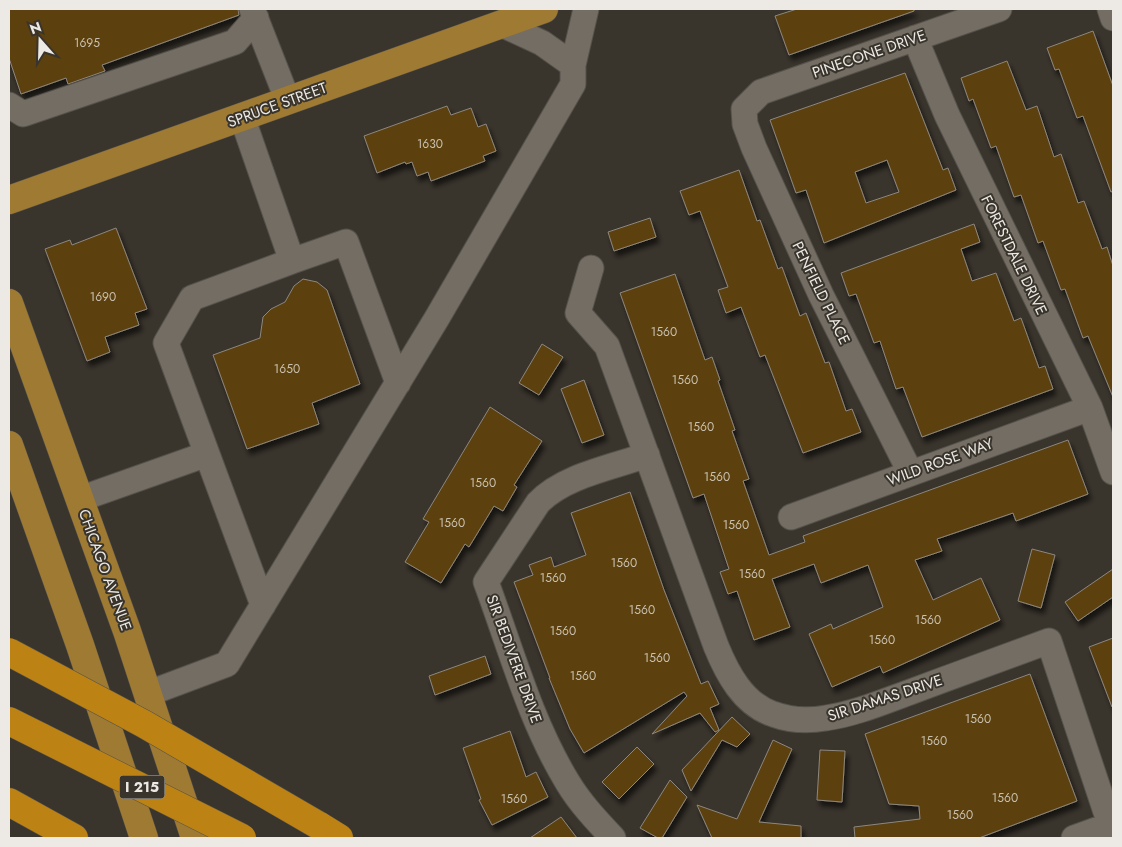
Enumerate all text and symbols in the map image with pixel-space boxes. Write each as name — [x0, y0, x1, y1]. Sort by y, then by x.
north arrow — [15, 15, 65, 65]
text: N — [27, 16, 44, 39]
street label: PINECONE DRIVE — [809, 24, 929, 84]
house number: 1695 — [74, 34, 100, 52]
street label: SPRUCE STREET — [224, 77, 330, 133]
house number: 1630 — [417, 135, 443, 153]
street label: FORESTDALE DRIVE — [975, 191, 1053, 319]
street label: PENFIELD PLACE — [786, 238, 856, 348]
house number: 1690 — [90, 288, 116, 306]
house number: 1560 — [651, 323, 677, 341]
house number: 1650 — [274, 360, 300, 378]
house number: 1560 — [672, 371, 698, 389]
house number: 1560 — [688, 418, 714, 436]
street label: WILD ROSE WAY — [884, 432, 997, 491]
house number: 1560 — [704, 468, 730, 486]
house number: 1560 — [470, 474, 496, 492]
street label: CHICAGO AVENUE — [73, 506, 137, 634]
house number: 1560 — [439, 514, 465, 532]
house number: 1560 — [723, 516, 749, 534]
house number: 1560 — [611, 554, 637, 572]
house number: 1560 — [739, 565, 765, 583]
house number: 1560 — [540, 569, 566, 587]
street label: SIR BEDIVERE DRIVE — [481, 592, 547, 726]
house number: 1560 — [629, 601, 655, 619]
house number: 1560 — [915, 611, 941, 629]
house number: 1560 — [550, 622, 576, 640]
house number: 1560 — [869, 631, 895, 649]
house number: 1560 — [644, 649, 670, 667]
house number: 1560 — [570, 667, 596, 685]
street label: SIR DAMAS DRIVE — [825, 669, 945, 727]
house number: 1560 — [965, 710, 991, 728]
house number: 1560 — [921, 732, 947, 750]
road number: I 215 — [120, 776, 164, 799]
house number: 1560 — [992, 789, 1018, 807]
house number: 1560 — [501, 790, 527, 808]
house number: 1560 — [947, 806, 973, 824]

